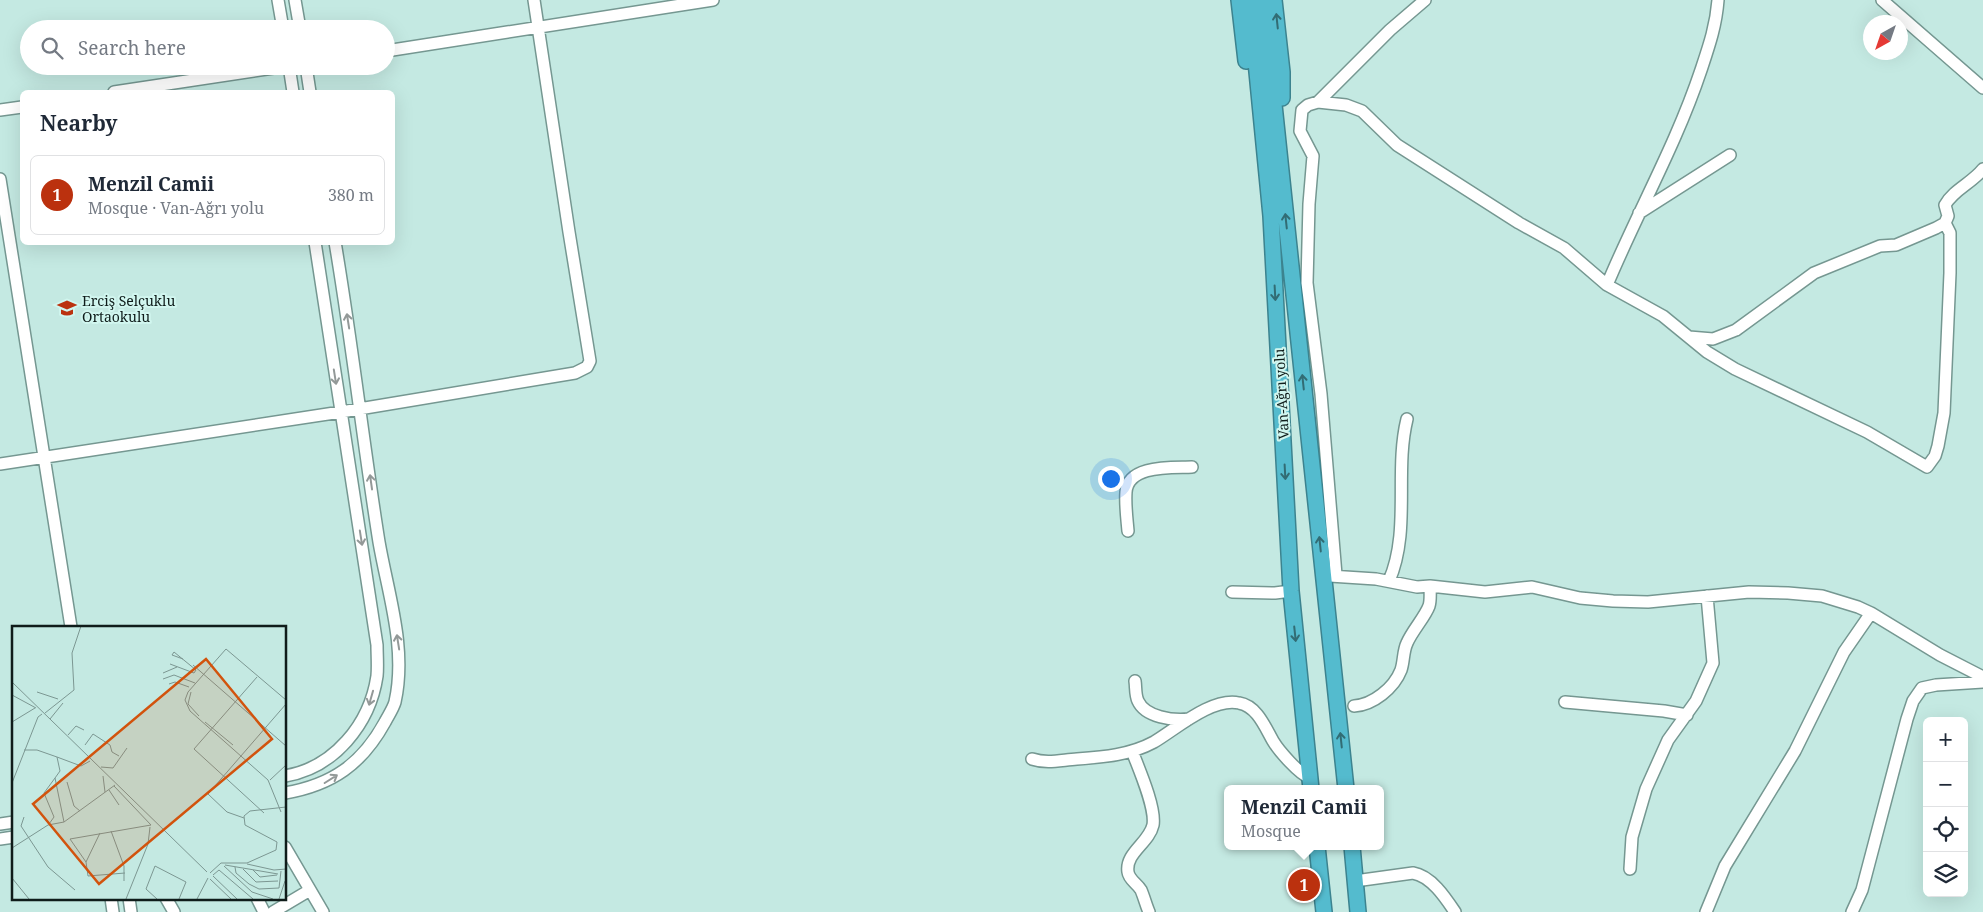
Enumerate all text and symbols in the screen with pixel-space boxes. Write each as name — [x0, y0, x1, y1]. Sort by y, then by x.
one-way arrow — [1272, 13, 1282, 29]
north arrow — [1863, 15, 1908, 60]
search box — [20, 20, 395, 75]
icon: search — [38, 34, 66, 62]
text: Search here — [78, 35, 186, 61]
text: Nearby — [40, 109, 118, 137]
text: Menzil Camii — [88, 171, 214, 197]
text: 1 — [52, 184, 62, 206]
text: 380 m — [328, 184, 374, 206]
text: Mosque · Van-Ağrı yolu — [88, 197, 264, 219]
one-way arrow — [1281, 213, 1291, 229]
one-way arrow — [1271, 284, 1280, 300]
place label: Erciş Selçuklu Ortaokulu — [82, 291, 175, 326]
school or university icon: Erciş Selçuklu Ortaokulu — [56, 297, 78, 319]
one-way arrow — [343, 313, 353, 329]
street label: Van-Ağrı yolu — [1269, 348, 1293, 440]
one-way arrow — [331, 369, 341, 385]
one-way arrow — [1298, 375, 1308, 391]
one-way arrow — [1280, 464, 1289, 480]
your location — [1098, 466, 1124, 492]
one-way arrow — [366, 474, 376, 490]
one-way arrow — [356, 529, 366, 545]
one-way arrow — [1315, 536, 1325, 552]
inset map — [12, 626, 286, 900]
one-way arrow — [1290, 626, 1300, 642]
one-way arrow — [392, 634, 402, 650]
one-way arrow — [366, 690, 376, 706]
map controls — [1923, 717, 1968, 897]
button: + — [1923, 717, 1968, 762]
one-way arrow — [1336, 733, 1346, 749]
button: − — [1923, 762, 1968, 807]
one-way arrow — [324, 774, 338, 784]
popup — [1224, 785, 1384, 850]
text: Menzil Camii — [1241, 794, 1367, 820]
button: locate — [1923, 807, 1968, 852]
text: Mosque — [1241, 820, 1301, 842]
button: layers — [1923, 852, 1968, 897]
pin: 1 — [1288, 866, 1320, 904]

